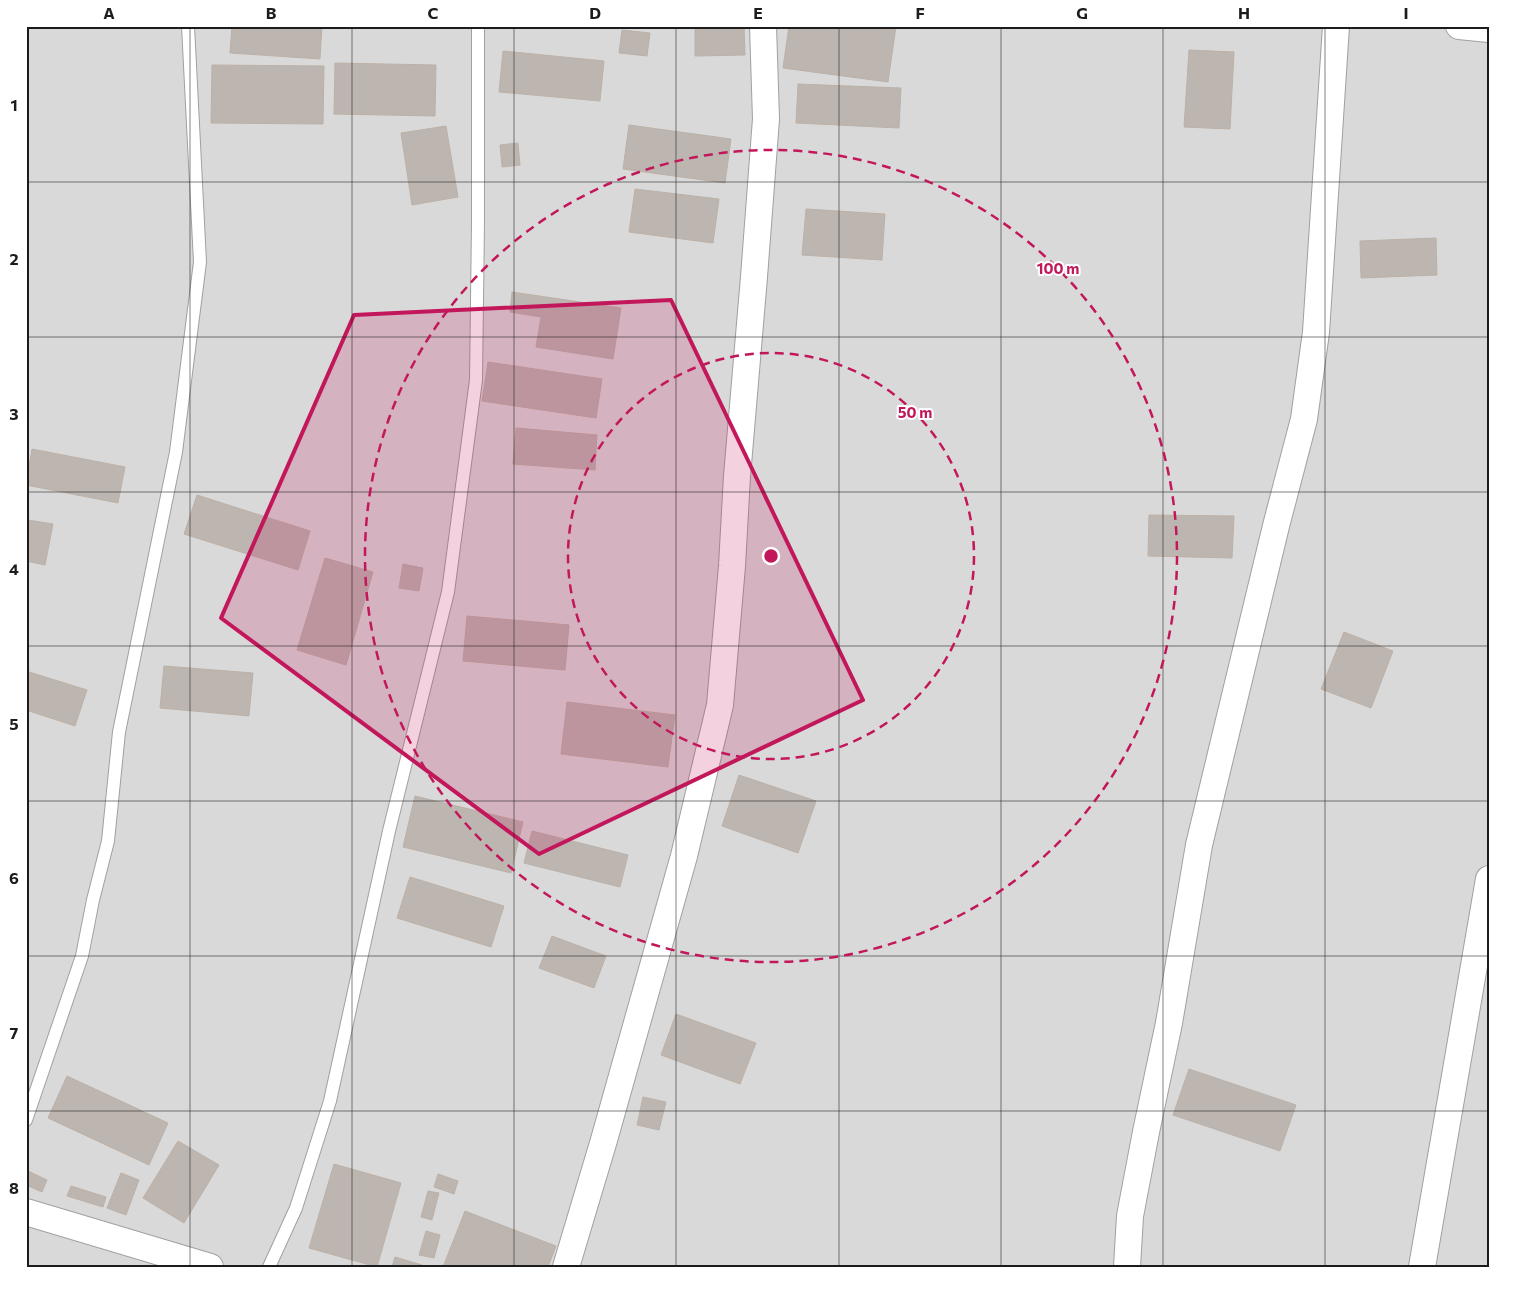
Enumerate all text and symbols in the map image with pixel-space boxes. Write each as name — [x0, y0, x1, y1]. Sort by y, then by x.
text: A — [103, 3, 115, 22]
text: B — [266, 3, 277, 22]
text: C — [428, 3, 439, 22]
text: D — [589, 3, 601, 22]
text: E — [753, 3, 763, 22]
text: F — [915, 3, 925, 22]
text: G — [1076, 3, 1088, 22]
text: H — [1238, 3, 1250, 22]
text: I — [1403, 3, 1409, 22]
text: 1 — [10, 95, 18, 114]
text: 2 — [9, 249, 19, 268]
text: 100 m — [1037, 259, 1079, 277]
text: 50 m — [898, 403, 932, 421]
text: 3 — [9, 404, 19, 423]
centre of rings — [762, 547, 780, 565]
text: 4 — [9, 559, 19, 578]
text: 5 — [9, 714, 19, 733]
text: 6 — [9, 868, 19, 887]
text: 7 — [10, 1023, 19, 1042]
text: 8 — [9, 1178, 19, 1197]

